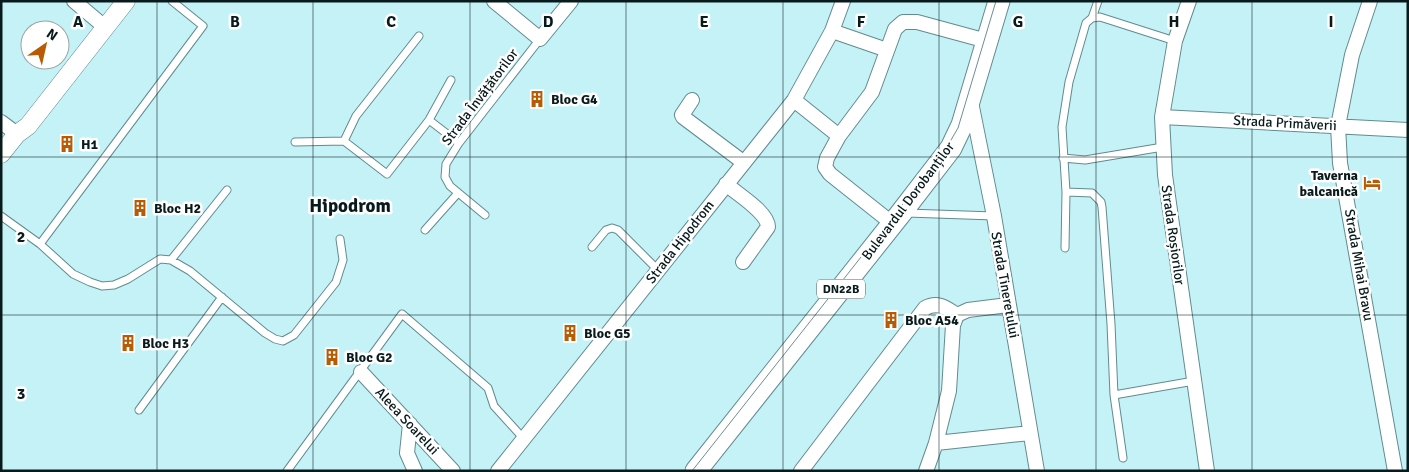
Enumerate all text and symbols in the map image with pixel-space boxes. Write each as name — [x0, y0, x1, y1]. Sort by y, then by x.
text: A — [73, 12, 84, 32]
text: B — [230, 12, 240, 32]
text: C — [386, 12, 396, 32]
text: D — [543, 12, 554, 32]
text: E — [699, 12, 709, 32]
text: F — [857, 12, 866, 32]
text: G — [1013, 12, 1023, 32]
text: H — [1169, 12, 1179, 32]
text: I — [1328, 12, 1334, 32]
north arrow — [20, 20, 70, 70]
text: N — [43, 25, 61, 44]
street label: Strada Învățătorilor — [438, 45, 522, 149]
building icon: Bloc G4 — [527, 89, 547, 109]
place label: Bloc G4 — [551, 91, 598, 108]
street label: Strada Primăverii — [1233, 112, 1337, 134]
building icon: H1 — [57, 134, 77, 154]
place label: H1 — [81, 136, 99, 153]
street label: Bulevardul Dorobanților — [858, 138, 958, 263]
place label: Taverna balcanică — [1300, 167, 1358, 200]
hotel icon: Taverna balcanică — [1362, 173, 1382, 193]
street label: Strada Roșiorilor — [1158, 184, 1189, 287]
district label: Hipodrom — [309, 194, 391, 218]
street label: Strada Hipodrom — [642, 197, 718, 287]
building icon: Bloc H2 — [130, 198, 150, 218]
place label: Bloc H2 — [154, 200, 201, 217]
street label: Strada Mihai Bravu — [1341, 208, 1377, 322]
text: 2 — [17, 227, 25, 247]
street label: Strada Tineretului — [987, 231, 1023, 339]
road number: DN22B — [817, 280, 865, 298]
building icon: Bloc A54 — [881, 310, 901, 330]
place label: Bloc A54 — [905, 312, 959, 329]
building icon: Bloc G5 — [560, 323, 580, 343]
place label: Bloc G5 — [584, 325, 631, 342]
building icon: Bloc H3 — [118, 333, 138, 353]
place label: Bloc H3 — [142, 335, 189, 352]
building icon: Bloc G2 — [322, 347, 342, 367]
place label: Bloc G2 — [346, 349, 393, 366]
text: 3 — [17, 384, 25, 404]
street label: Aleea Soarelui — [371, 384, 443, 458]

